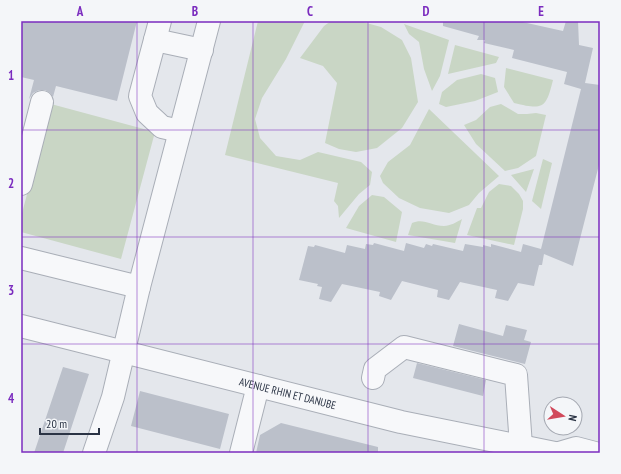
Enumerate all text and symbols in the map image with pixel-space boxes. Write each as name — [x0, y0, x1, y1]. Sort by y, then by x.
text: A — [76, 3, 84, 20]
text: B — [192, 3, 198, 20]
text: C — [307, 3, 313, 20]
text: D — [423, 3, 430, 20]
text: E — [538, 3, 544, 20]
text: 1 — [8, 67, 14, 84]
text: 2 — [8, 175, 14, 192]
text: 3 — [8, 282, 14, 299]
street label: AVENUE RHIN ET DANUBE — [238, 374, 338, 412]
text: 4 — [8, 390, 15, 407]
north arrow — [543, 396, 583, 436]
scale bar — [40, 410, 99, 436]
text: N — [565, 414, 580, 422]
text: 20 m — [46, 416, 67, 431]

